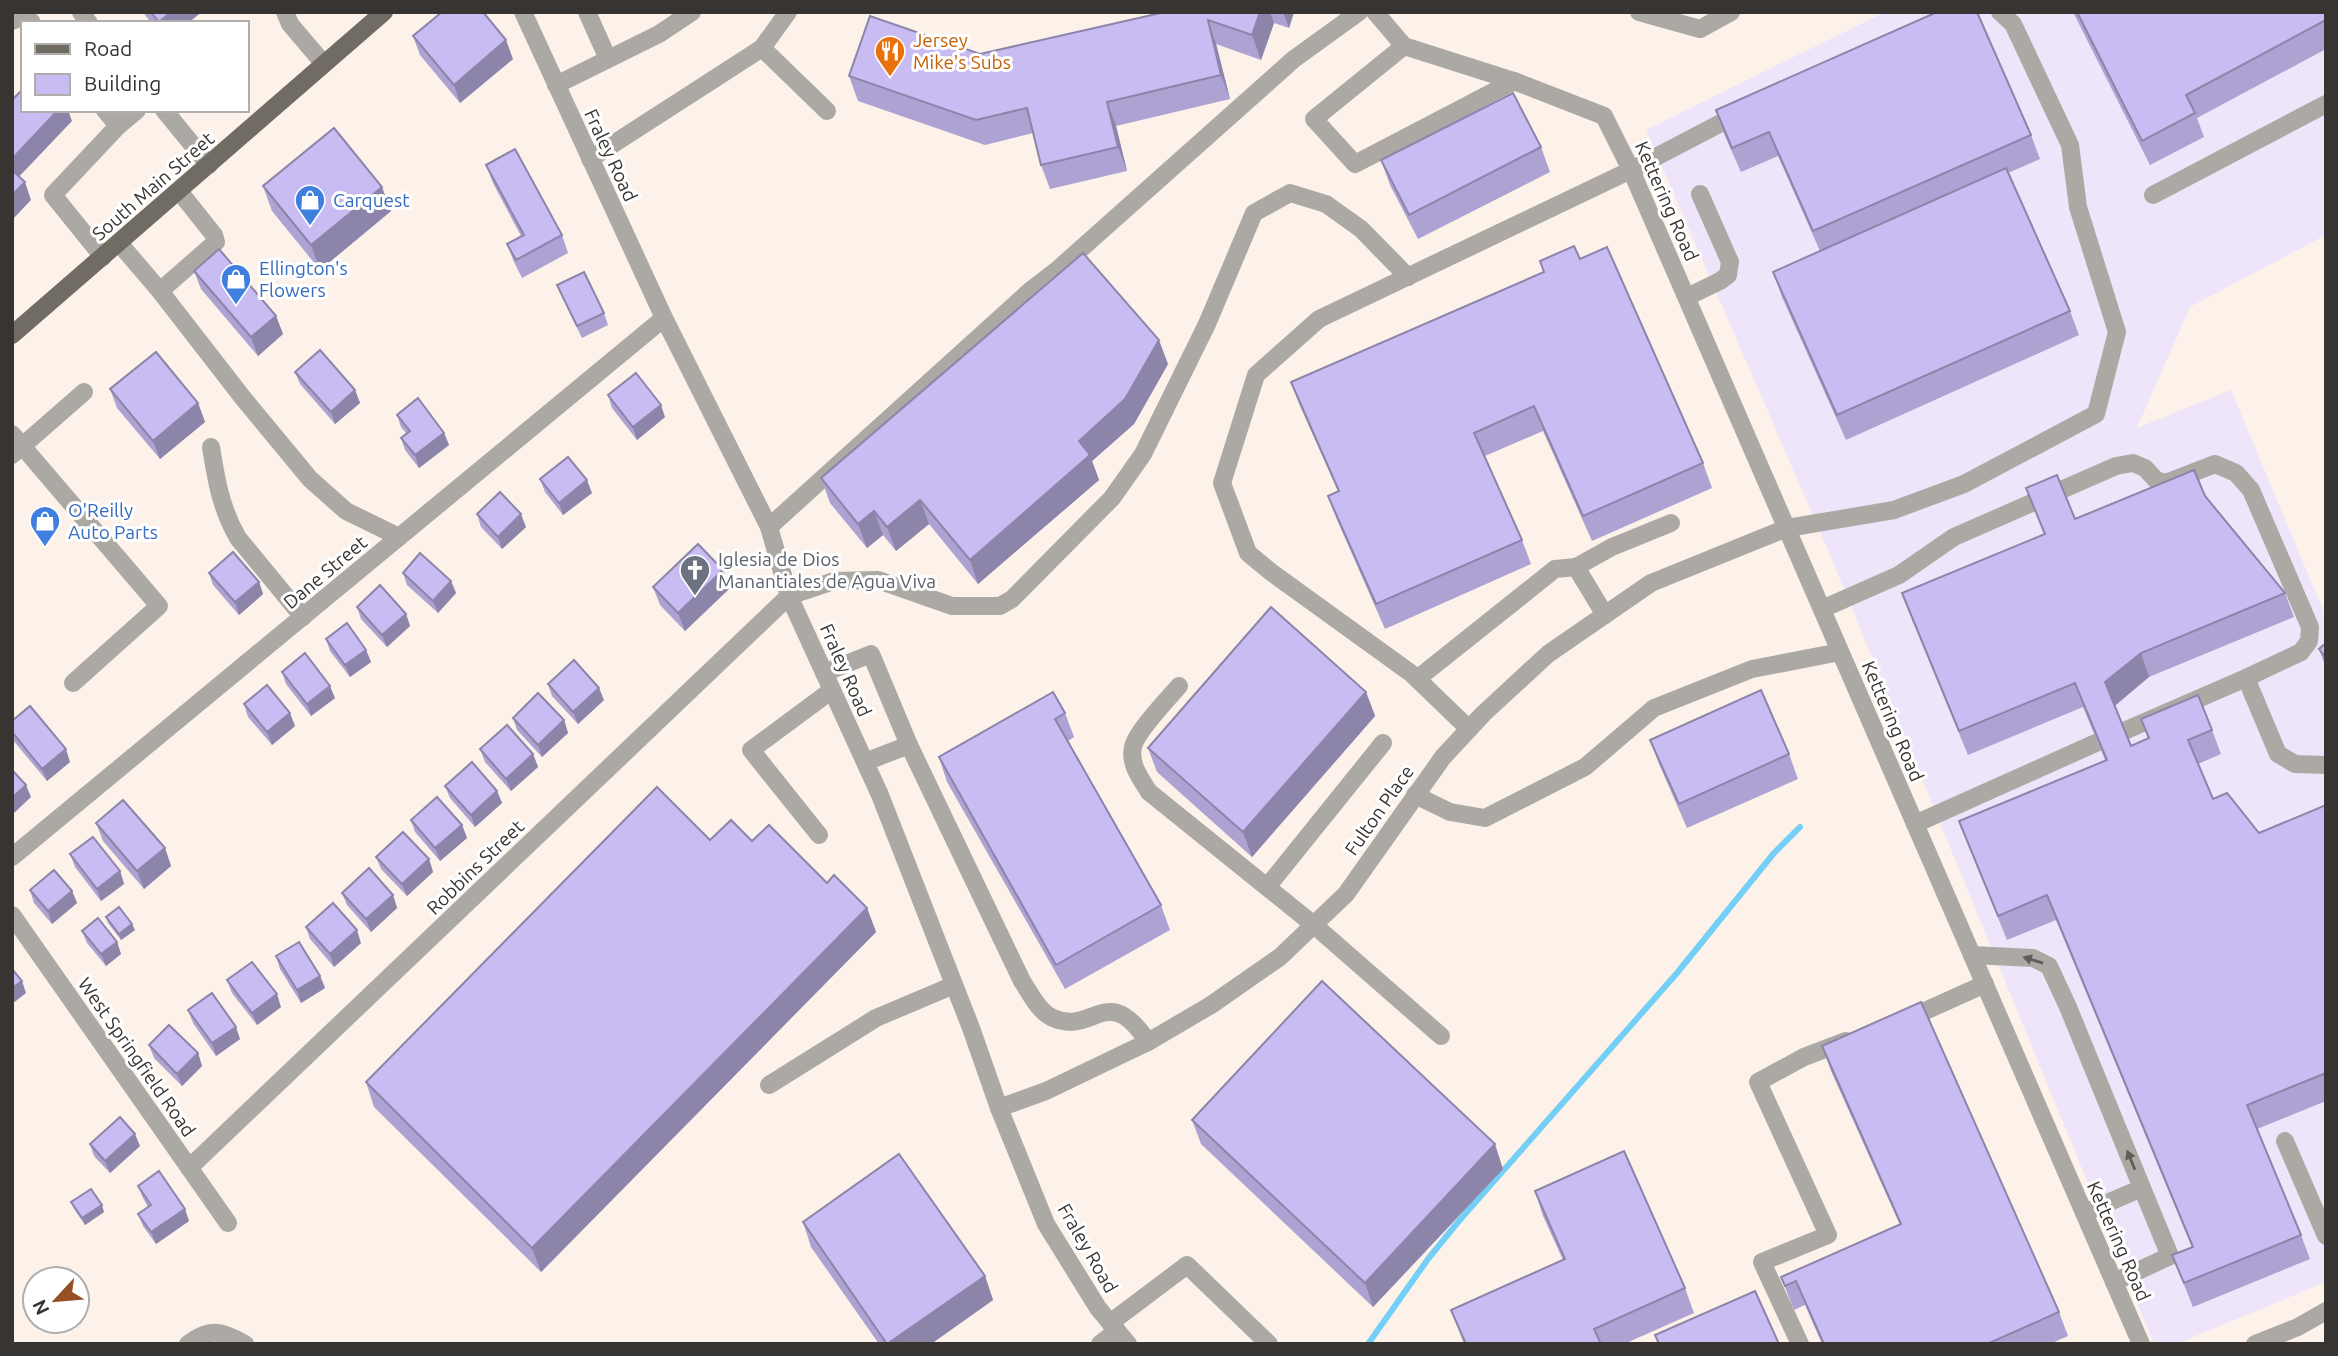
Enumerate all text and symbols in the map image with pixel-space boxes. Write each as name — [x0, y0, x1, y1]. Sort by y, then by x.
legend — [21, 21, 248, 112]
place label: Jersey Mike's Subs — [913, 29, 1011, 73]
restaurant icon: Jersey Mike's Subs — [873, 34, 907, 78]
text: Road — [84, 36, 132, 60]
text: Building — [84, 71, 161, 95]
street label: Fraley Road — [580, 105, 642, 205]
street label: South Main Street — [88, 127, 219, 245]
street label: Kettering Road — [1631, 138, 1703, 264]
shop icon: Carquest — [293, 183, 327, 227]
place label: Carquest — [333, 189, 410, 211]
place label: Ellington's Flowers — [259, 257, 348, 301]
shop icon: Ellington's Flowers — [219, 262, 253, 306]
place label: O'Reilly Auto Parts — [68, 499, 158, 543]
shop icon: O'Reilly Auto Parts — [28, 504, 62, 548]
street label: Dane Street — [279, 530, 372, 613]
place label: Iglesia de Dios Manantiales de Agua Viva — [718, 548, 936, 592]
church icon: Iglesia de Dios Manantiales de Agua Viva — [678, 553, 712, 597]
street label: Fraley Road — [816, 620, 876, 720]
street label: Kettering Road — [1858, 657, 1928, 785]
street label: Fulton Place — [1340, 761, 1418, 859]
street label: Robbins Street — [422, 815, 528, 919]
one-way arrow — [2023, 955, 2044, 965]
street label: West Springfield Road — [74, 973, 200, 1141]
one-way arrow — [2125, 1149, 2136, 1170]
street label: Kettering Road — [2083, 1178, 2155, 1304]
street label: Fraley Road — [1054, 1199, 1122, 1297]
north arrow — [21, 1265, 91, 1335]
text: N — [28, 1296, 54, 1319]

